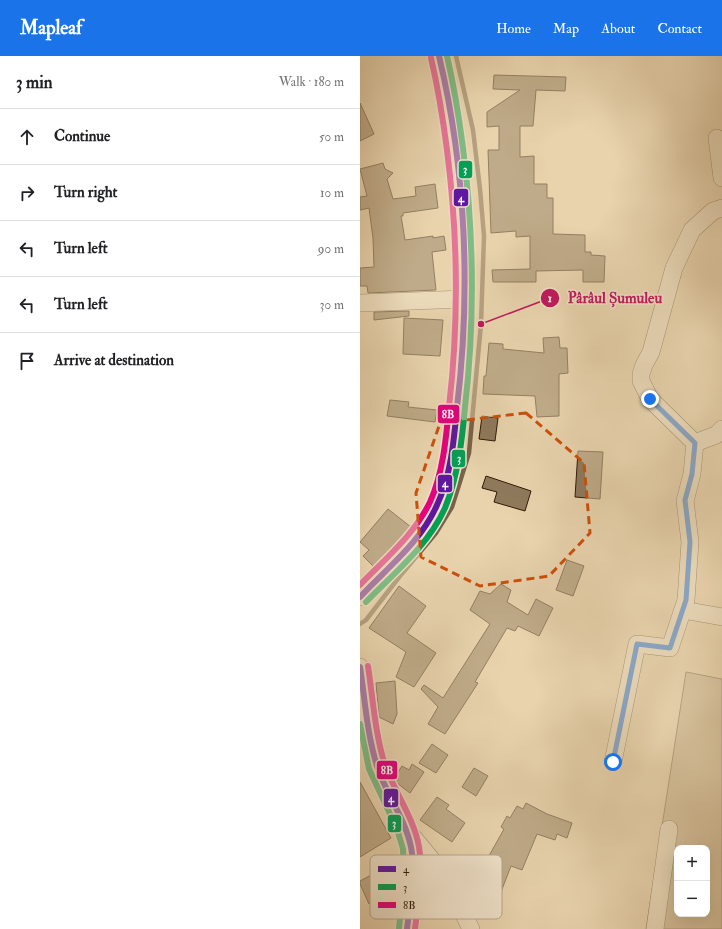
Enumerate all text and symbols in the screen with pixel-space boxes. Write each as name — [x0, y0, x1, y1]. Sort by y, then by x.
text: Mapleaf — [20, 16, 82, 40]
text: Home — [496, 20, 531, 37]
text: Map — [553, 20, 579, 37]
text: About — [601, 20, 635, 37]
text: Contact — [657, 20, 702, 37]
text: 3 min — [16, 72, 53, 93]
text: Walk · 180 m — [279, 74, 344, 90]
icon: ahead — [16, 126, 38, 148]
text: Continue — [54, 127, 110, 146]
text: 50 m — [319, 129, 344, 145]
line badge: 3 — [458, 160, 473, 179]
text: 3 — [463, 163, 467, 176]
icon: right — [16, 182, 38, 204]
text: Turn right — [54, 183, 117, 202]
text: 10 m — [320, 185, 344, 201]
line badge: 4 — [453, 188, 469, 207]
text: 4 — [457, 192, 465, 206]
icon: left — [16, 238, 38, 260]
text: Turn left — [54, 239, 108, 258]
text: 90 m — [318, 241, 344, 257]
callout: Pârâul Șumuleu — [540, 285, 670, 312]
text: Pârâul Șumuleu — [568, 289, 662, 308]
text: 1 — [548, 291, 552, 306]
icon: left — [16, 294, 38, 316]
text: Turn left — [54, 295, 108, 314]
text: 30 m — [320, 297, 344, 313]
icon: arrive — [16, 350, 38, 372]
text: Arrive at destination — [54, 351, 174, 370]
route end — [641, 390, 659, 408]
line badge: 8B — [437, 404, 460, 424]
text: 8B — [442, 408, 454, 421]
line badge: 3 — [451, 449, 466, 468]
text: 3 — [457, 452, 461, 465]
line badge: 4 — [437, 474, 453, 493]
text: 4 — [441, 477, 449, 491]
route start — [604, 753, 622, 771]
line badge: 8B — [376, 760, 398, 780]
text: 8B — [381, 764, 393, 777]
line badge: 4 — [383, 788, 399, 808]
text: 4 — [387, 792, 395, 806]
line badge: 3 — [387, 814, 402, 833]
text: 3 — [392, 817, 396, 830]
map controls — [674, 845, 710, 917]
button: + — [674, 845, 710, 881]
legend — [370, 855, 502, 919]
text: 4 — [403, 863, 410, 876]
text: 3 — [403, 881, 407, 894]
button: − — [674, 881, 710, 917]
text: 8B — [403, 899, 415, 912]

